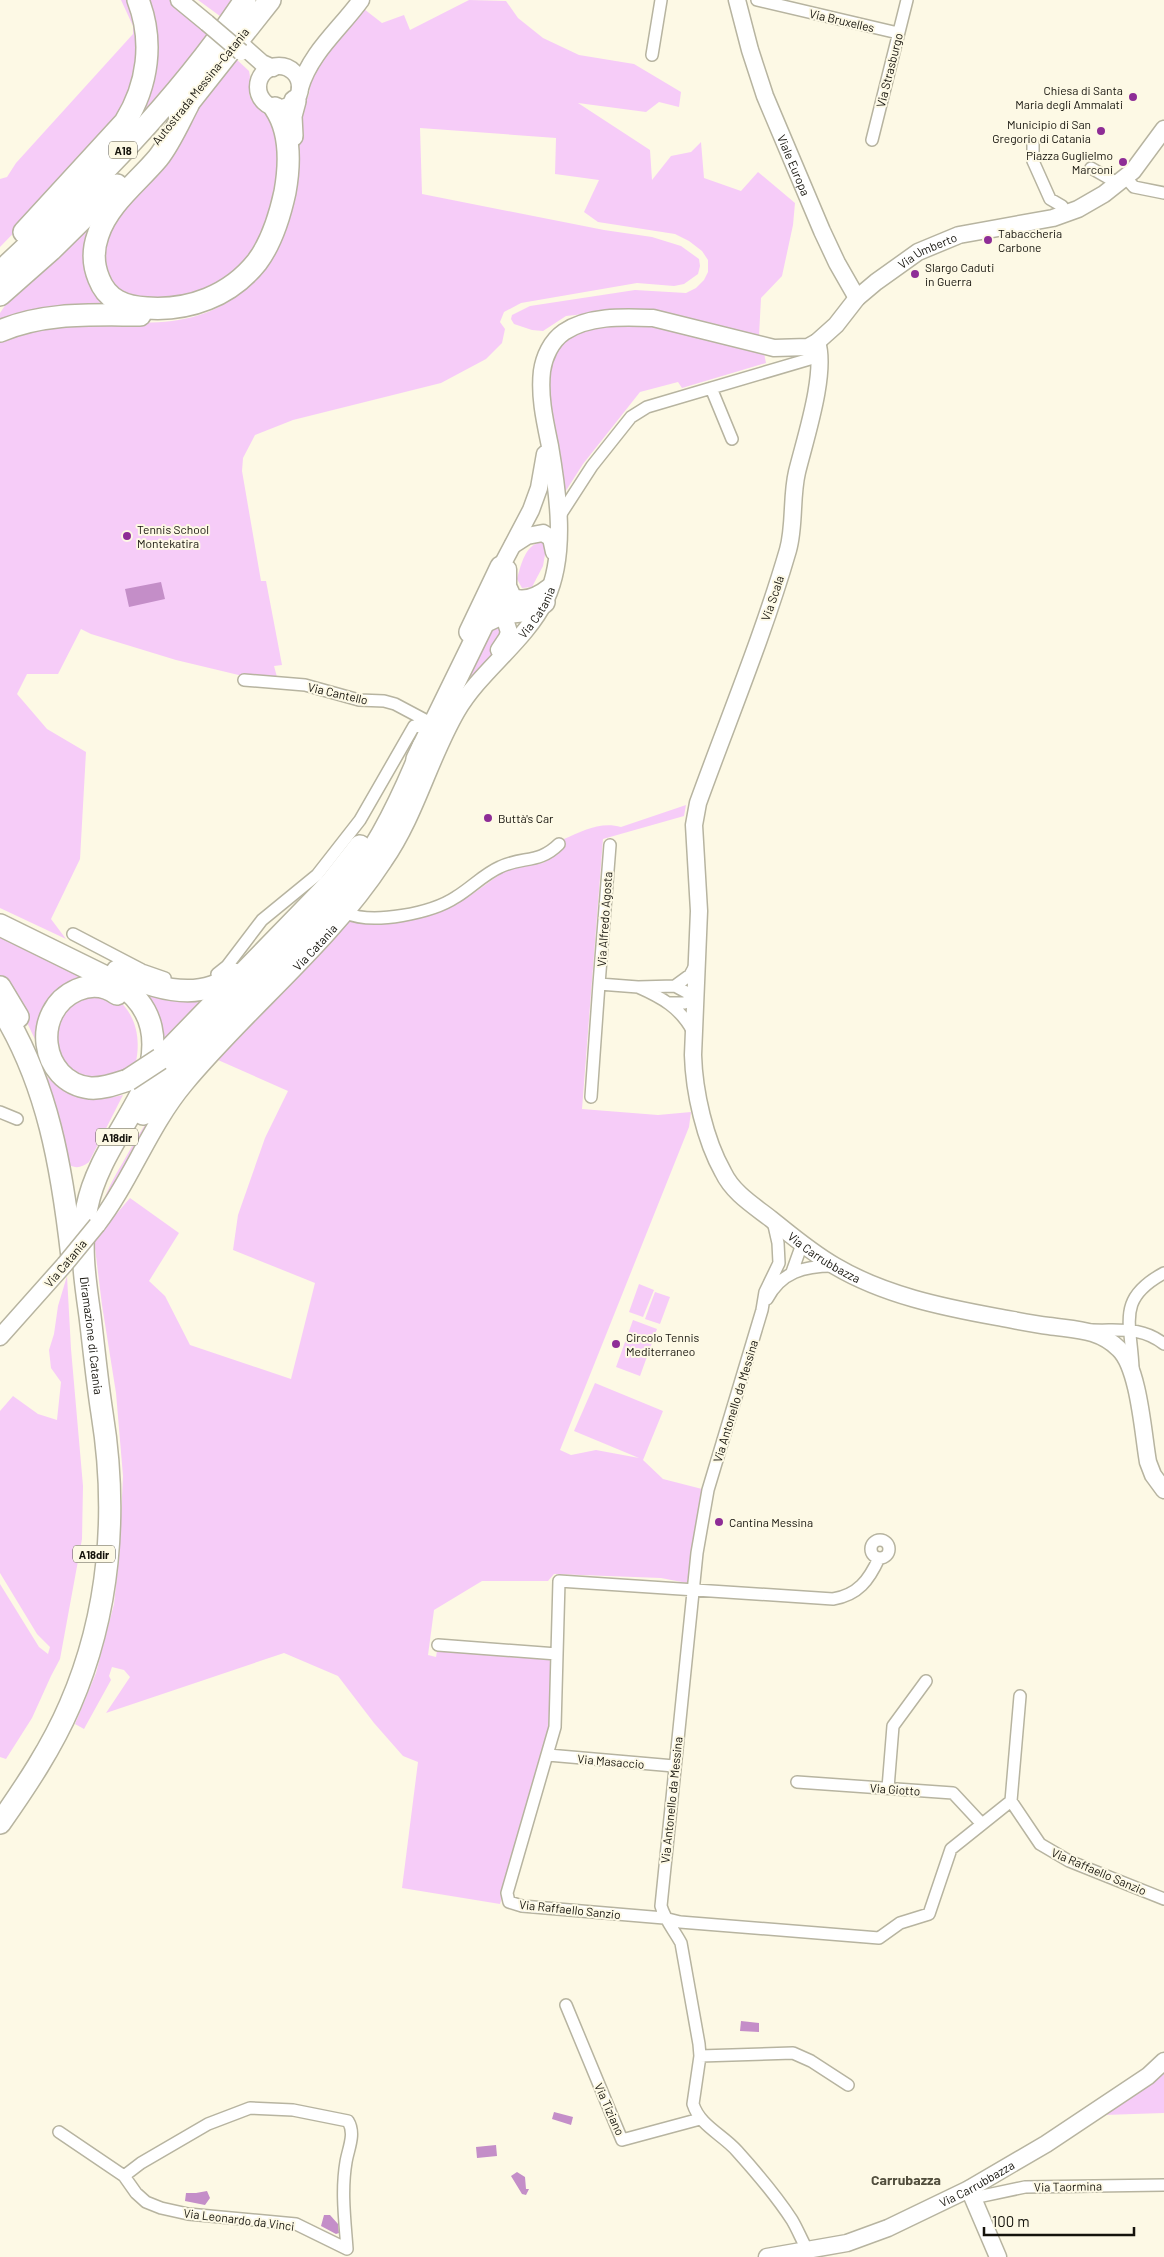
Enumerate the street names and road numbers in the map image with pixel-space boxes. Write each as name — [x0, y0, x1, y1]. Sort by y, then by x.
street label: Via Bruxelles — [808, 6, 876, 34]
street label: Autostrada Messina-Catania — [149, 25, 251, 147]
street label: Via Strasburgo — [873, 31, 905, 109]
street label: Viale Europa — [775, 132, 813, 198]
road number: A18 — [109, 142, 137, 158]
street label: Via Umberto — [895, 230, 959, 271]
street label: Via Scala — [758, 574, 786, 622]
street label: Via Catania — [515, 585, 557, 641]
street label: Via Cantello — [307, 679, 369, 707]
street label: Via Alfredo Agosta — [594, 871, 614, 967]
street label: Via Catania — [290, 921, 339, 973]
road number: A18dir — [96, 1128, 138, 1146]
street label: Via Carrubbazza — [785, 1229, 863, 1285]
street label: Via Catania — [41, 1236, 89, 1290]
street label: Diramazione di Catania — [78, 1276, 106, 1395]
street label: Via Antonello da Messina — [710, 1338, 760, 1464]
road number: A18dir — [73, 1546, 115, 1562]
street label: Via Antonello da Messina — [657, 1736, 685, 1864]
street label: Via Masaccio — [577, 1751, 645, 1771]
street label: Via Giotto — [869, 1780, 921, 1798]
street label: Via Raffaello Sanzio — [1049, 1845, 1149, 1897]
street label: Via Raffaello Sanzio — [519, 1897, 621, 1921]
street label: Via Tiziano — [592, 2081, 628, 2137]
street label: Via Carrubbazza — [937, 2157, 1016, 2209]
street label: Via Taormina — [1034, 2178, 1102, 2194]
street label: Via Leonardo da Vinci — [183, 2205, 295, 2233]

